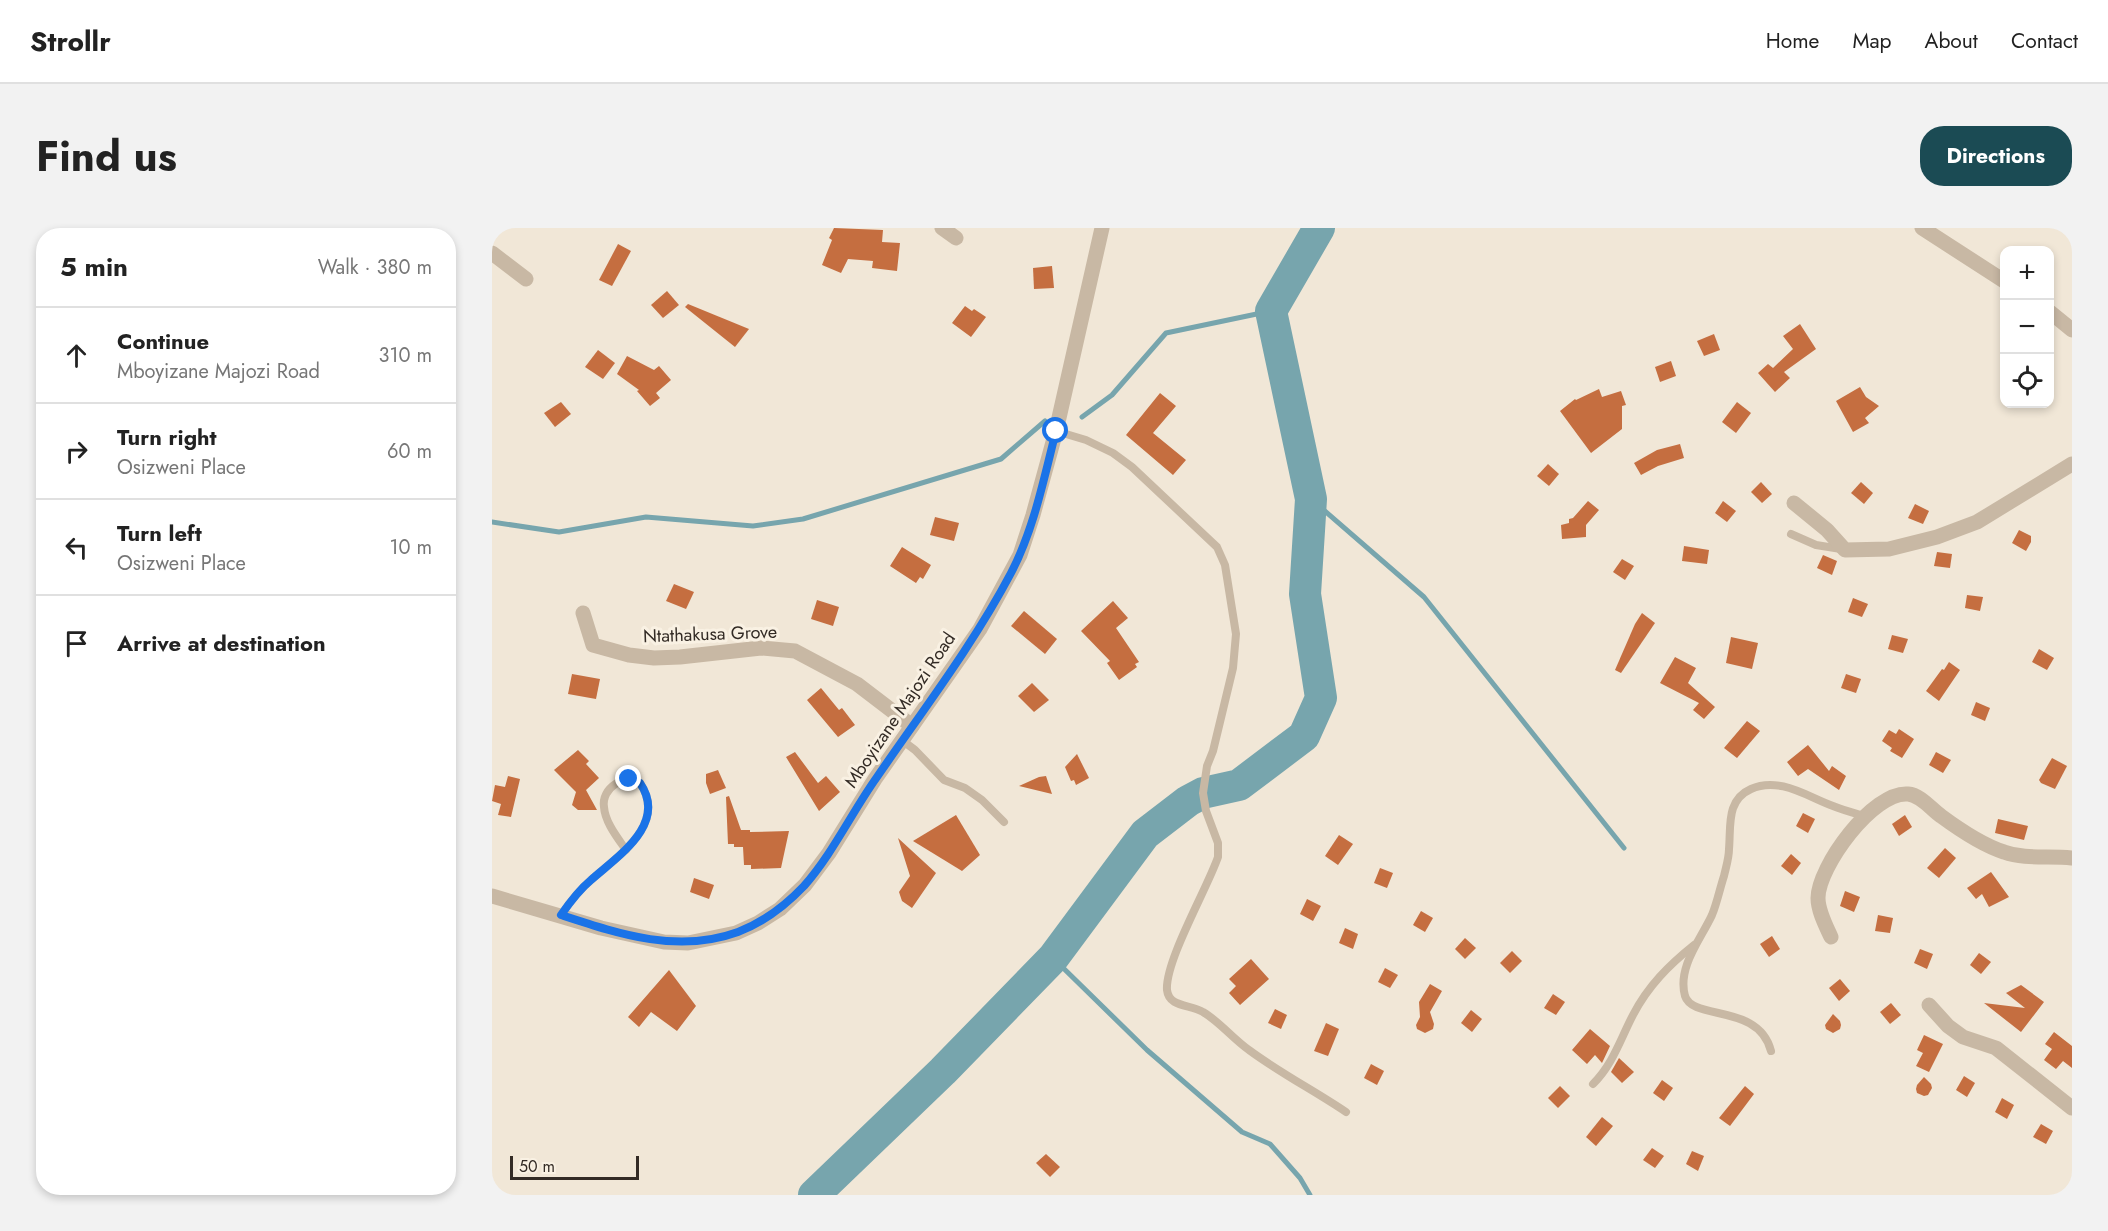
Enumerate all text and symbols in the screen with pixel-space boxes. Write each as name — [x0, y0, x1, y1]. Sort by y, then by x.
text: Strollr — [30, 21, 111, 62]
text: Home — [1766, 26, 1819, 56]
text: Map — [1852, 26, 1892, 56]
text: About — [1925, 26, 1978, 56]
text: Contact — [2011, 26, 2078, 56]
text: Find us — [36, 126, 177, 187]
button: Directions — [1920, 126, 2072, 186]
map controls — [2000, 246, 2054, 408]
button: + — [2000, 246, 2054, 300]
text: 5 min — [60, 248, 128, 286]
text: Walk · 380 m — [318, 253, 432, 282]
button: − — [2000, 300, 2054, 354]
text: Continue — [117, 325, 209, 357]
icon: ahead — [60, 339, 93, 372]
text: 310 m — [378, 341, 432, 370]
button: locate — [2000, 354, 2054, 408]
text: Mboyizane Majozi Road — [117, 357, 320, 386]
route start — [1042, 417, 1068, 443]
text: Turn right — [117, 421, 217, 453]
icon: right — [60, 435, 93, 468]
text: 60 m — [387, 437, 432, 466]
text: Osizweni Place — [117, 453, 246, 482]
text: Turn left — [117, 517, 202, 549]
icon: left — [60, 531, 93, 564]
text: 10 m — [389, 533, 432, 562]
text: Osizweni Place — [117, 549, 246, 578]
street label: Ntathakusa Grove — [642, 619, 778, 649]
icon: arrive — [60, 627, 93, 660]
text: Arrive at destination — [117, 627, 326, 659]
street label: Mboyizane Majozi Road — [838, 627, 962, 793]
route end — [615, 765, 641, 791]
scale bar — [510, 1153, 639, 1180]
text: 50 m — [519, 1155, 555, 1178]

